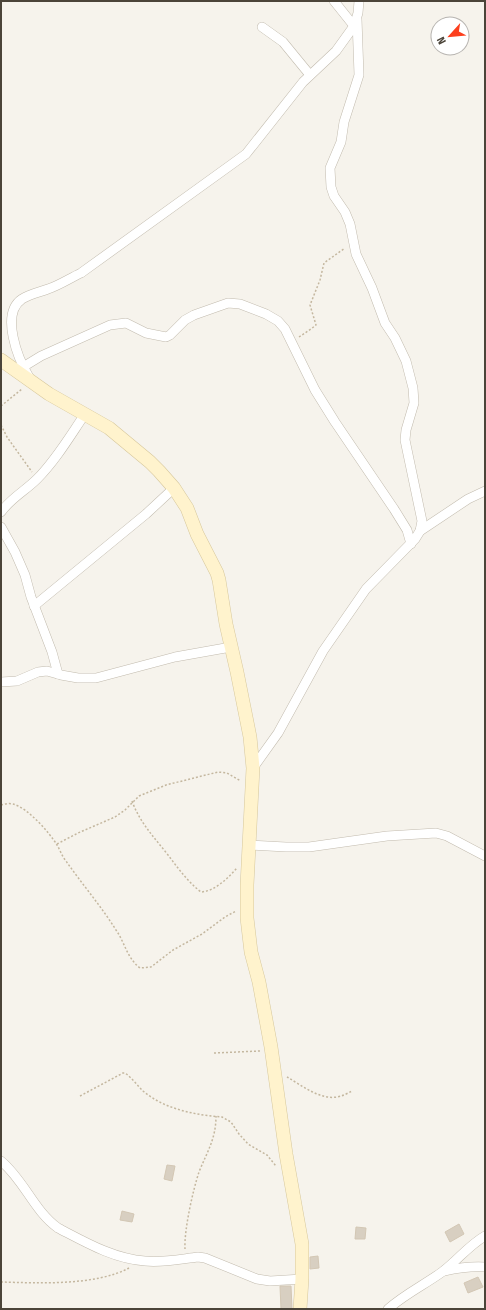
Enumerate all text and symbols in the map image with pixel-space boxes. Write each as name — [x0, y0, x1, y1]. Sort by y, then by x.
north arrow — [430, 16, 470, 56]
text: N — [434, 34, 449, 46]

